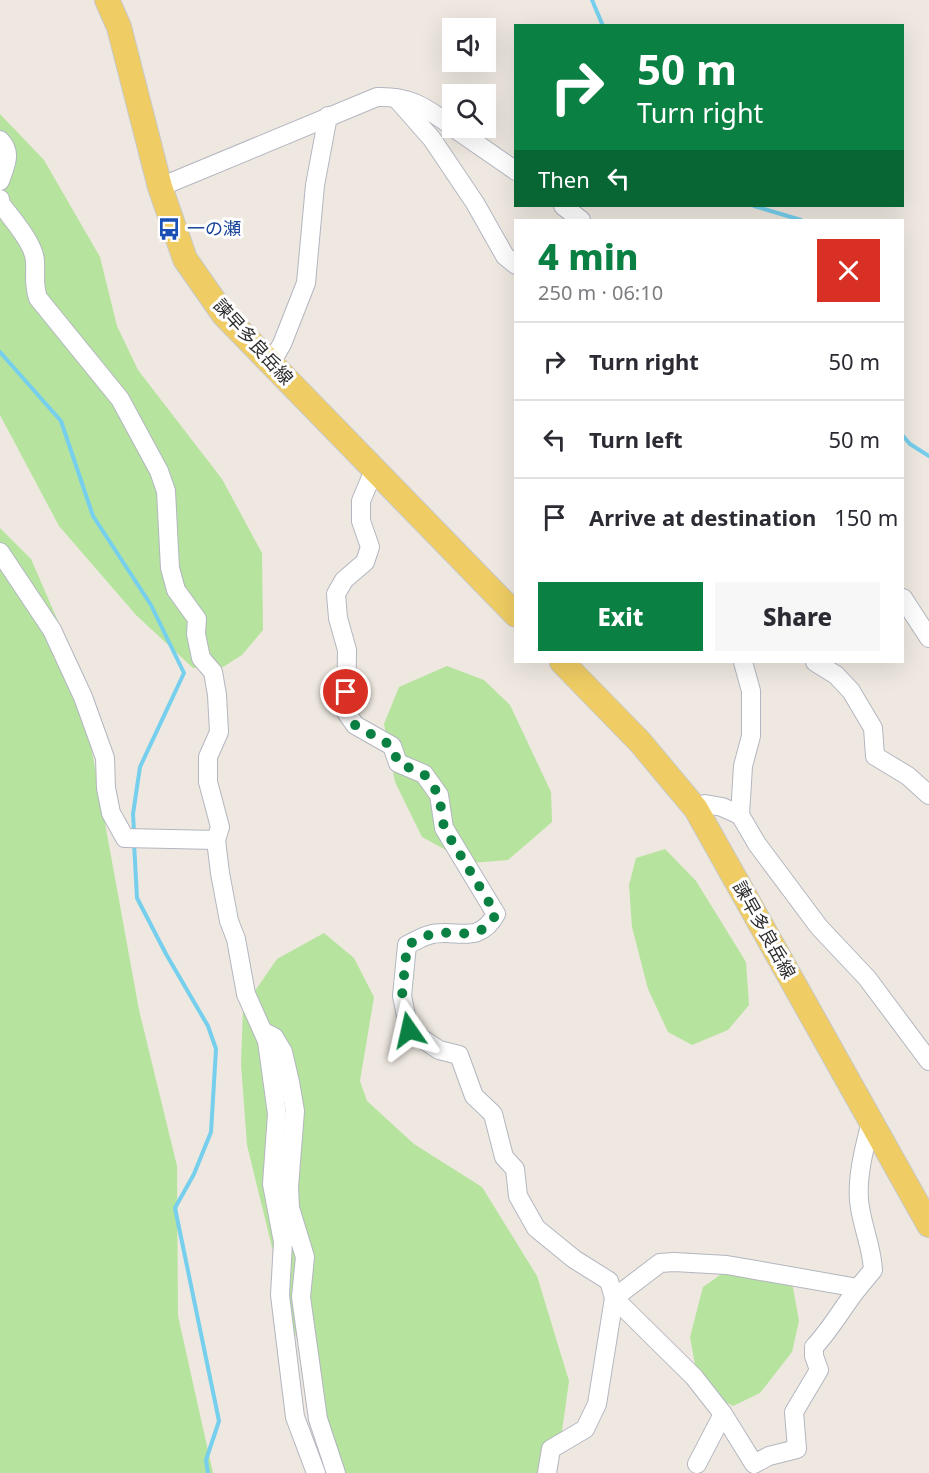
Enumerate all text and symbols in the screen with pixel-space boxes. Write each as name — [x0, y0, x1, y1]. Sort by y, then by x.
map controls — [442, 18, 496, 138]
button: sound — [442, 18, 496, 72]
text: 50 m — [637, 40, 737, 97]
icon: right — [538, 48, 616, 126]
button: search — [442, 84, 496, 138]
text: Turn right — [637, 94, 763, 131]
icon: left — [602, 162, 635, 195]
text: Then — [538, 164, 590, 194]
bus stop icon: 一の瀬 — [156, 216, 182, 242]
place label: 一の瀬 — [187, 216, 241, 240]
text: 4 min — [538, 232, 639, 281]
button: close — [817, 239, 880, 302]
text: 250 m · 06:10 — [538, 279, 663, 306]
street label: 諫早多良岳線 — [209, 293, 299, 389]
icon: right — [538, 345, 571, 378]
text: Turn right — [589, 346, 699, 376]
text: 50 m — [829, 346, 880, 376]
icon: left — [538, 423, 571, 456]
text: Turn left — [589, 424, 683, 454]
text: 50 m — [829, 424, 880, 454]
icon: arrive — [538, 501, 571, 534]
text: Arrive at destination — [589, 502, 816, 532]
text: 150 m — [834, 502, 898, 532]
button: Exit — [538, 582, 703, 651]
button: Share — [715, 582, 880, 651]
pin — [320, 666, 371, 717]
icon: arrive — [329, 675, 362, 708]
street label: 諫早多良岳線 — [728, 876, 802, 983]
position arrow — [377, 998, 441, 1062]

